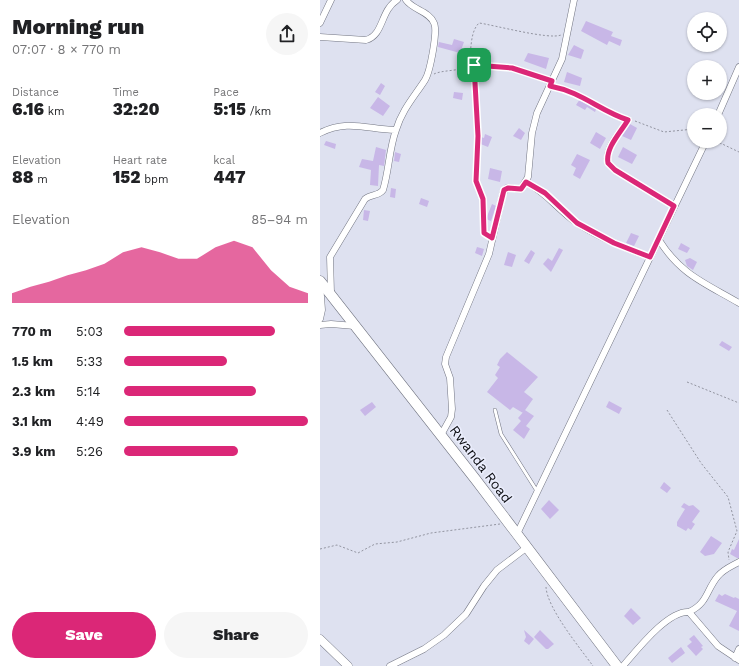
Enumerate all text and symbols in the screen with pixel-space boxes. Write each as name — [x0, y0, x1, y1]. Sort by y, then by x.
map controls — [687, 12, 727, 148]
button: locate — [687, 12, 727, 52]
button: share — [266, 13, 308, 55]
text: Morning run — [12, 14, 144, 39]
text: 07:07 · 8 × 770 m — [12, 42, 121, 57]
pin — [457, 48, 491, 82]
icon: arrive — [463, 54, 485, 76]
button: + — [687, 60, 727, 100]
text: Distance — [12, 86, 59, 99]
text: Time — [113, 86, 139, 99]
text: Pace — [213, 86, 239, 99]
text: 6.16 — [12, 99, 44, 119]
text: 32:20 — [113, 99, 159, 119]
text: 5:15 — [213, 99, 246, 119]
text: km — [44, 105, 65, 118]
text: /km — [246, 105, 271, 118]
button: − — [687, 108, 727, 148]
text: Elevation — [12, 154, 61, 167]
text: Heart rate — [113, 154, 167, 167]
text: kcal — [213, 154, 235, 167]
text: 88 — [12, 167, 33, 187]
text: 152 — [113, 167, 140, 187]
text: 447 — [213, 167, 246, 187]
text: m — [33, 173, 48, 186]
text: bpm — [140, 173, 168, 186]
text: Elevation — [12, 212, 70, 227]
text: 85–94 m — [251, 212, 308, 227]
text: 770 m — [12, 324, 52, 339]
text: 5:03 — [76, 324, 103, 339]
text: 1.5 km — [12, 354, 53, 369]
text: 5:33 — [76, 354, 103, 369]
text: 2.3 km — [12, 384, 55, 399]
text: 5:14 — [76, 384, 100, 399]
text: 3.1 km — [12, 414, 52, 429]
text: 4:49 — [76, 414, 104, 429]
street label: Rwanda Road — [447, 422, 515, 506]
text: 3.9 km — [12, 444, 56, 459]
text: 5:26 — [76, 444, 103, 459]
button: Save — [12, 612, 156, 658]
button: Share — [164, 612, 308, 658]

